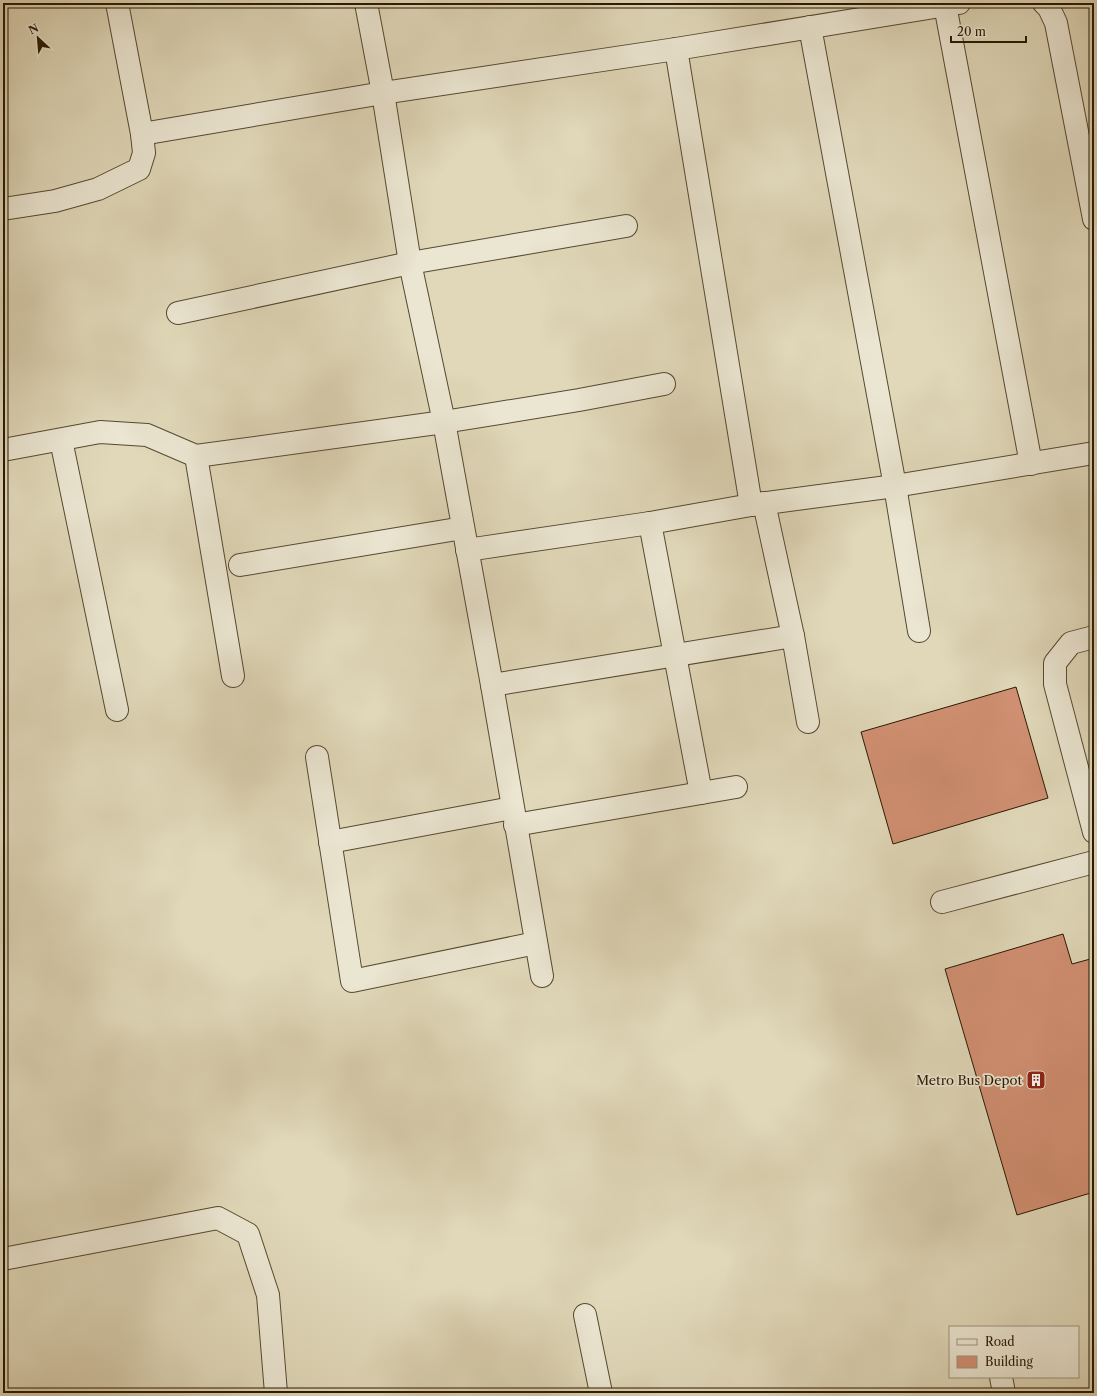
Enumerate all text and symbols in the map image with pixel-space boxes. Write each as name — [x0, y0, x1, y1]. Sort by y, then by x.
north arrow — [18, 18, 58, 58]
scale bar — [951, 18, 1026, 44]
text: N — [26, 20, 41, 37]
text: 20 m — [957, 24, 986, 39]
building icon: Metro Bus Depot — [1025, 1069, 1047, 1091]
place label: Metro Bus Depot — [916, 1072, 1022, 1088]
legend — [949, 1326, 1079, 1378]
text: Road — [985, 1334, 1015, 1349]
text: Building — [985, 1354, 1033, 1369]

